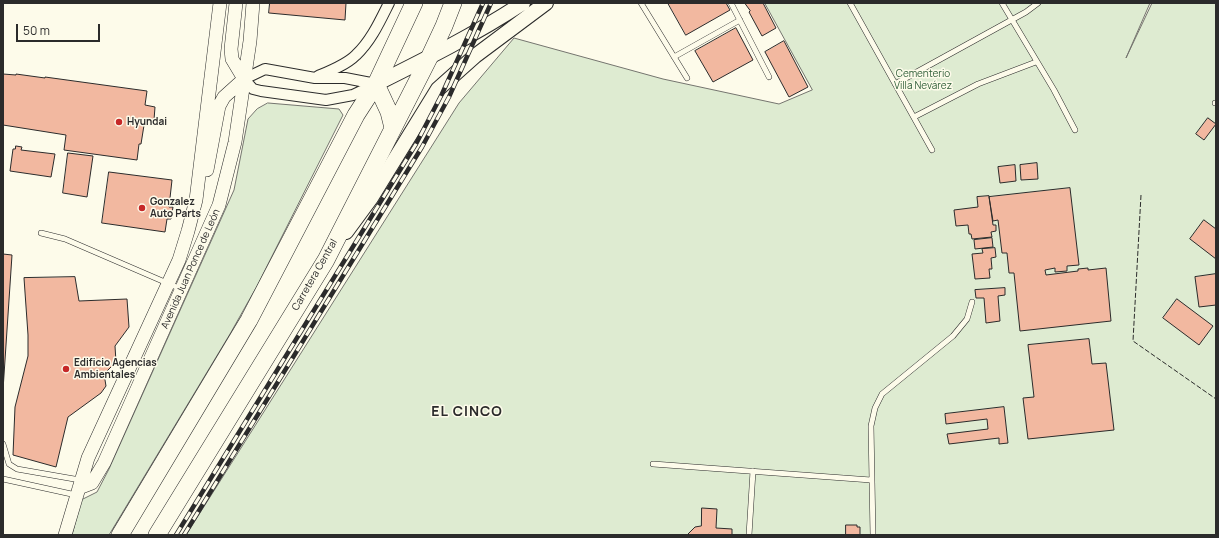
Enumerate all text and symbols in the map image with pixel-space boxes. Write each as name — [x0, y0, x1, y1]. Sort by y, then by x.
scale bar — [18, 16, 102, 42]
text: 50 m — [23, 22, 50, 39]
park label: Cementerio Villa Nevárez — [894, 68, 952, 92]
place label: Hyundai — [127, 116, 167, 128]
marker: Hyundai — [114, 117, 124, 127]
place label: Gonzalez Auto Parts — [150, 196, 201, 220]
marker: Gonzalez Auto Parts — [137, 203, 147, 213]
street label: Avenida Juan Ponce de León — [159, 207, 223, 331]
street label: Carretera Central — [290, 237, 340, 313]
place label: Edificio Agencias Ambientales — [74, 357, 157, 380]
marker: Edificio Agencias Ambientales — [61, 364, 71, 374]
district label: EL CINCO — [431, 404, 503, 420]

